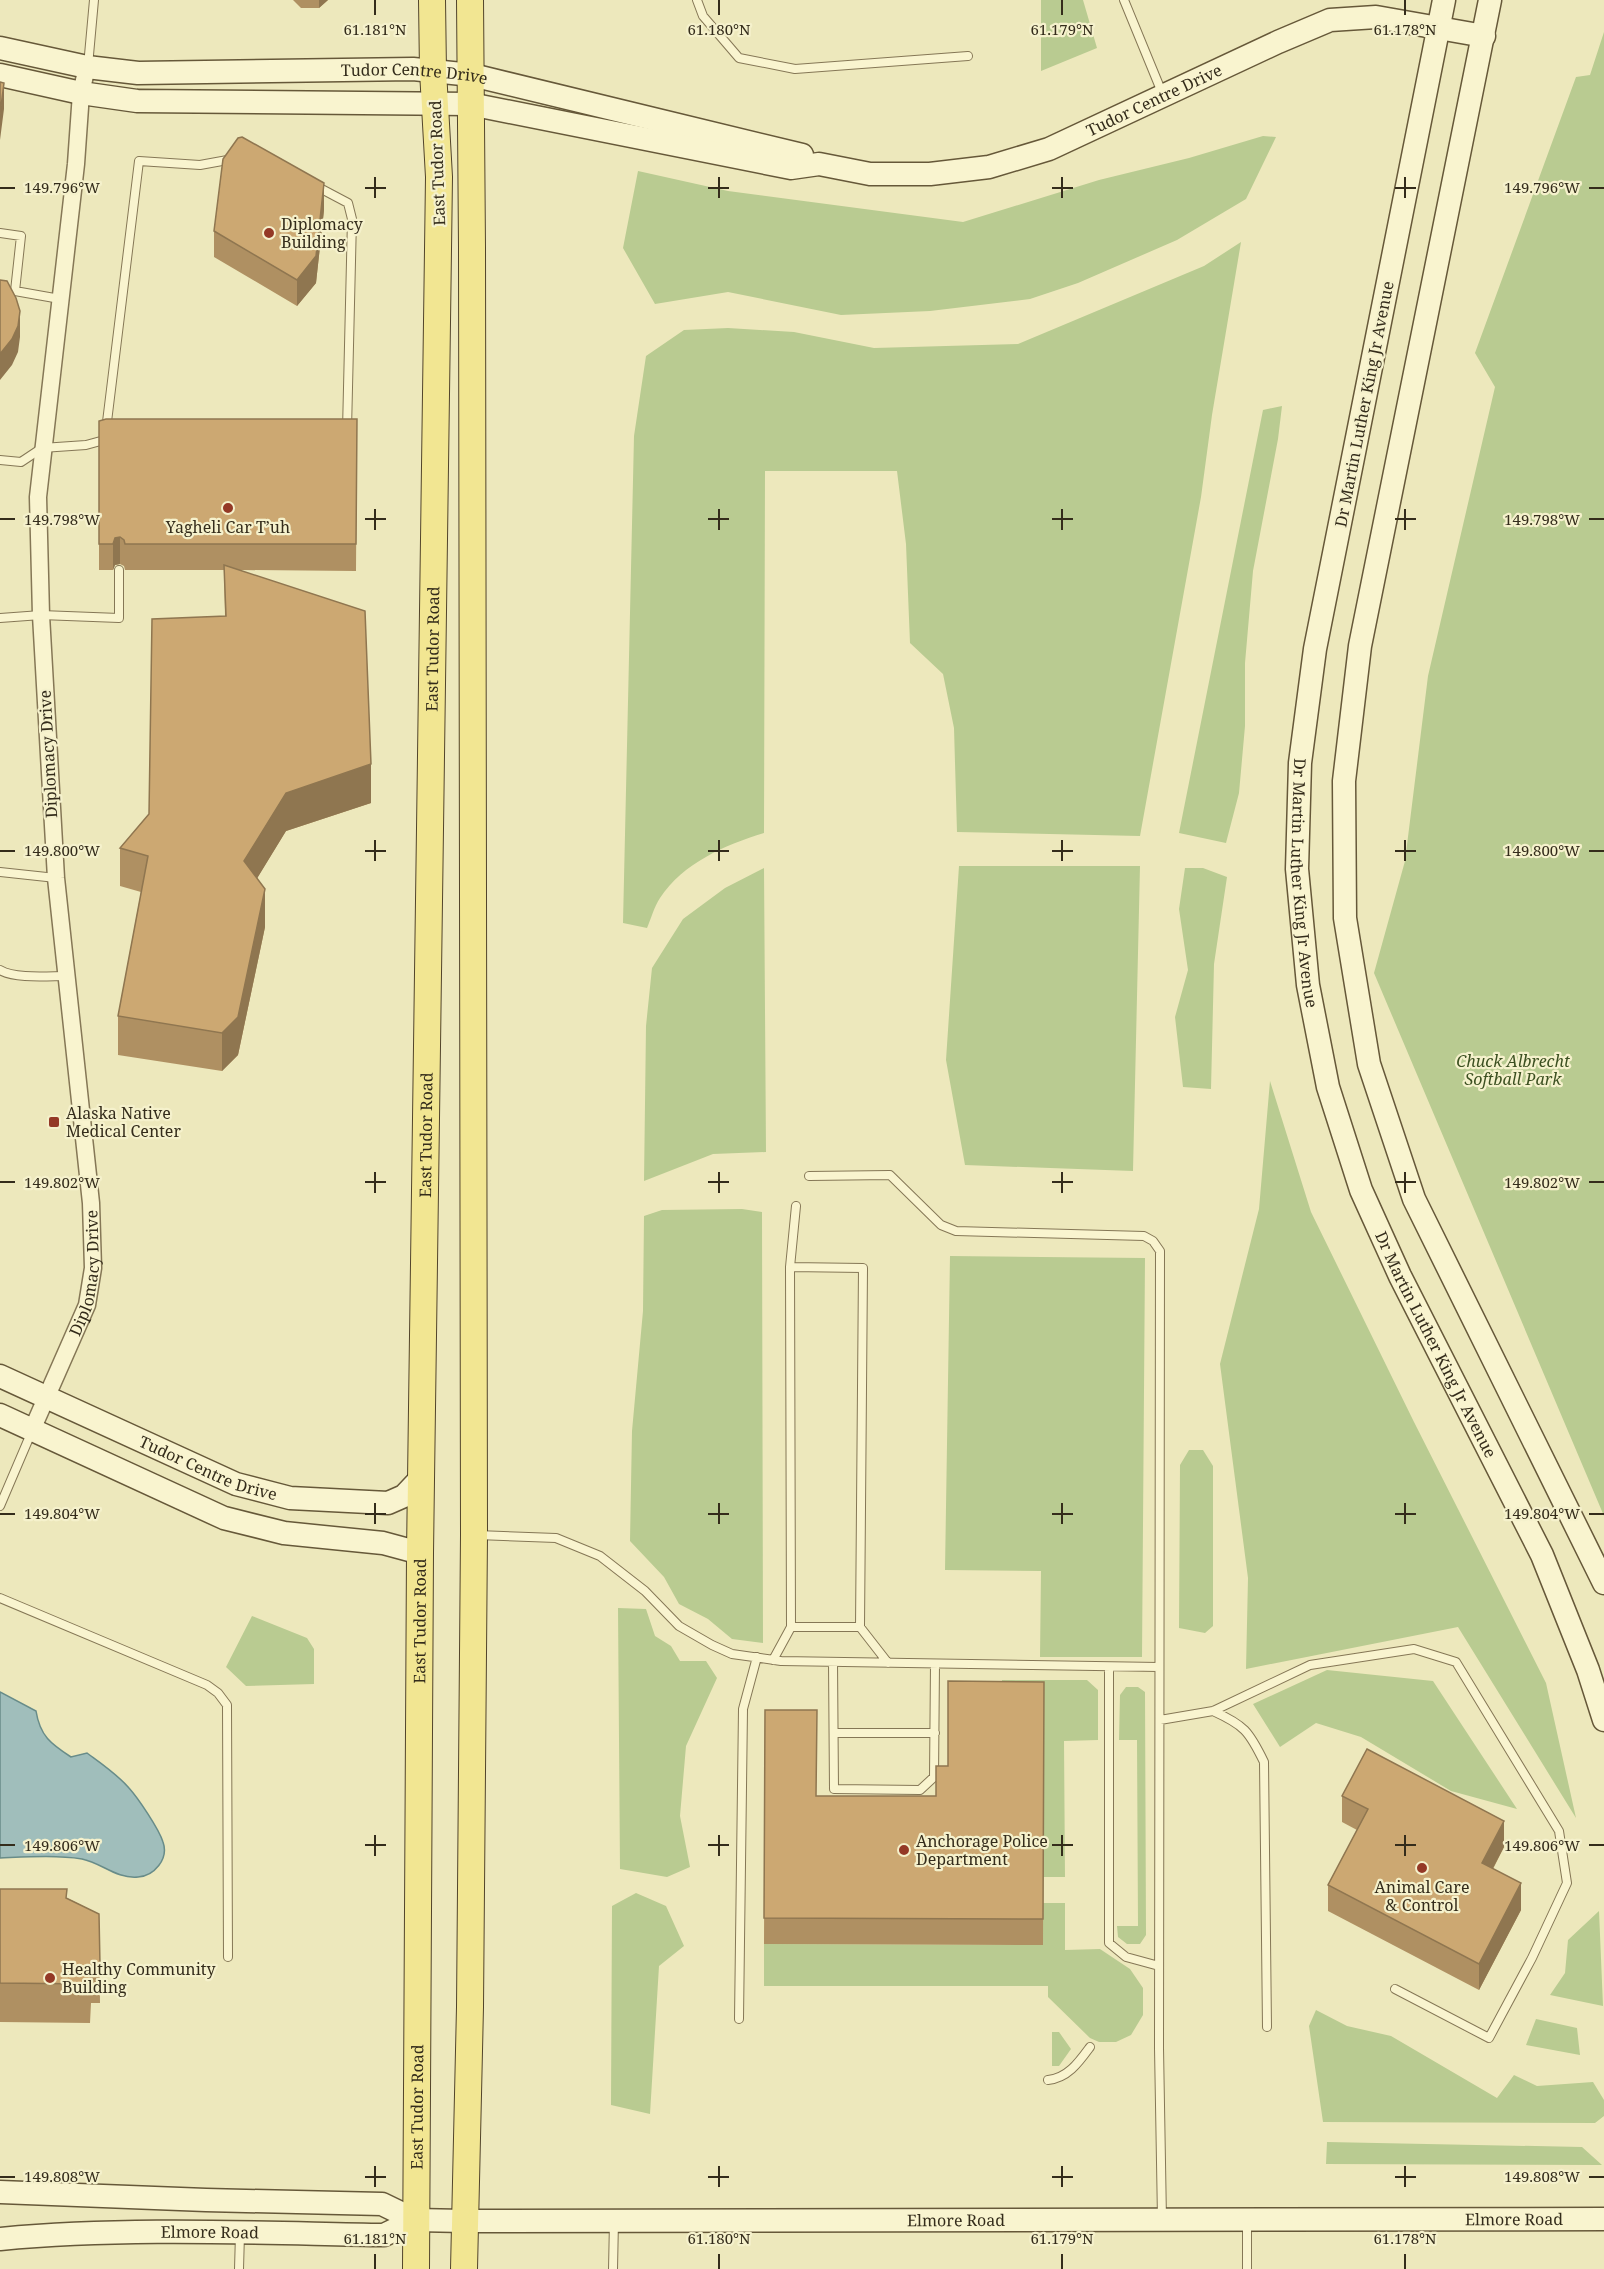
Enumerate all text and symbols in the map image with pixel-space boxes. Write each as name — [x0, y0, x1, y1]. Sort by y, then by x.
text: 61.181°N — [343, 19, 407, 39]
text: 61.180°N — [687, 19, 751, 39]
text: 61.179°N — [1030, 19, 1094, 39]
text: 61.178°N — [1373, 19, 1437, 39]
street label: Tudor Centre Drive — [341, 58, 490, 89]
street label: Tudor Centre Drive — [1082, 59, 1225, 141]
street label: East Tudor Road — [424, 100, 450, 226]
text: 149.796°W — [24, 177, 100, 197]
text: 149.796°W — [1504, 177, 1580, 197]
place label: Diplomacy Building — [281, 213, 364, 253]
marker: Diplomacy Building — [262, 226, 276, 240]
street label: Dr Martin Luther King Jr Avenue — [1329, 279, 1399, 529]
marker: Yagheli Car T’uh — [221, 501, 235, 515]
text: 149.798°W — [24, 509, 100, 529]
text: 149.798°W — [1504, 509, 1580, 529]
place label: Yagheli Car T’uh — [165, 516, 290, 538]
street label: East Tudor Road — [421, 586, 444, 712]
street label: Diplomacy Drive — [34, 689, 62, 819]
street label: Dr Martin Luther King Jr Avenue — [1286, 758, 1323, 1010]
text: 149.800°W — [24, 840, 100, 860]
text: 149.800°W — [1504, 840, 1580, 860]
park label: Chuck Albrecht Softball Park — [1456, 1050, 1570, 1090]
street label: East Tudor Road — [414, 1072, 438, 1198]
place label: Alaska Native Medical Center — [66, 1102, 181, 1142]
marker: Alaska Native Medical Center — [47, 1115, 61, 1129]
text: 149.802°W — [24, 1172, 100, 1192]
text: 149.802°W — [1504, 1172, 1580, 1192]
street label: Diplomacy Drive — [64, 1210, 104, 1339]
street label: Dr Martin Luther King Jr Avenue — [1370, 1228, 1502, 1461]
street label: Tudor Centre Drive — [136, 1430, 280, 1505]
text: 149.804°W — [24, 1503, 100, 1523]
text: 149.804°W — [1504, 1503, 1580, 1523]
street label: East Tudor Road — [408, 1558, 431, 1684]
place label: Anchorage Police Department — [916, 1830, 1048, 1870]
text: 149.806°W — [24, 1835, 100, 1855]
text: 149.806°W — [1504, 1835, 1580, 1855]
marker: Anchorage Police Department — [897, 1843, 911, 1857]
marker: Animal Care & Control — [1415, 1861, 1429, 1875]
place label: Animal Care & Control — [1375, 1876, 1469, 1916]
place label: Healthy Community Building — [62, 1958, 216, 1998]
marker: Healthy Community Building — [43, 1971, 57, 1985]
street label: East Tudor Road — [406, 2044, 428, 2170]
text: 149.808°W — [24, 2166, 100, 2186]
text: 149.808°W — [1504, 2166, 1580, 2186]
street label: Elmore Road — [1465, 2208, 1563, 2230]
street label: Elmore Road — [907, 2209, 1005, 2231]
street label: Elmore Road — [161, 2221, 259, 2244]
text: 61.181°N — [343, 2228, 407, 2248]
text: 61.180°N — [687, 2228, 751, 2248]
text: 61.179°N — [1030, 2228, 1094, 2248]
text: 61.178°N — [1373, 2228, 1437, 2248]

